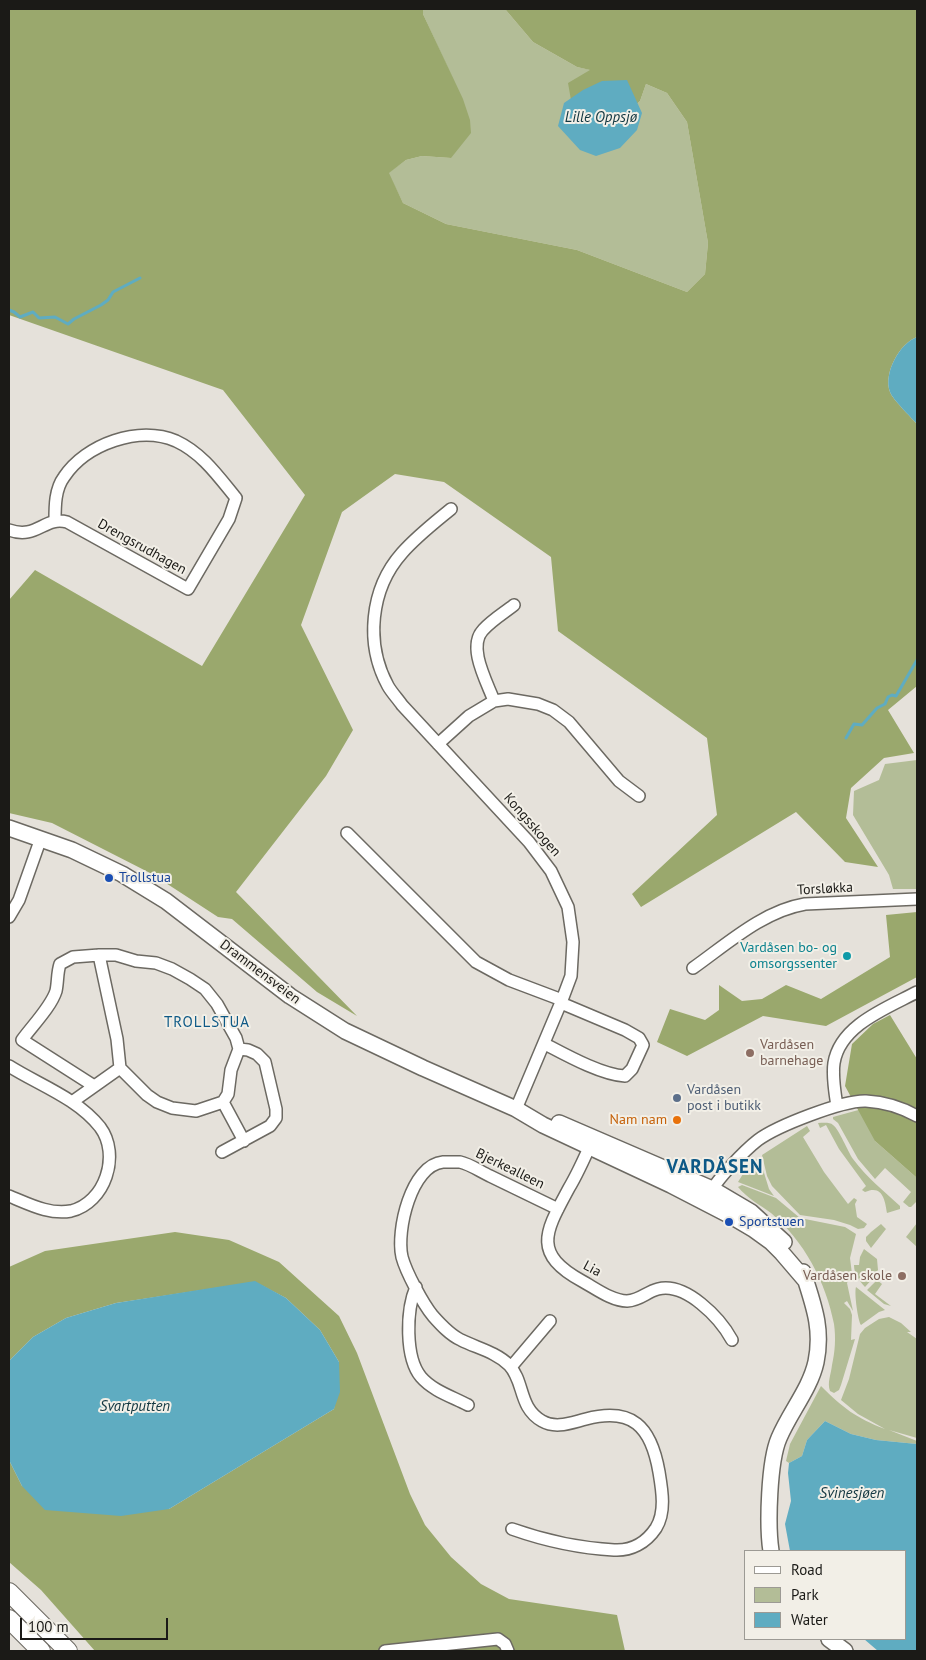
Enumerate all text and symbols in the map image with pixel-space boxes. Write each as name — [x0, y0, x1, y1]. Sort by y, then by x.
water label: Lille Oppsjø — [565, 109, 637, 127]
street label: Drengsrudhagen — [95, 516, 189, 578]
street label: Kongsskogen — [500, 790, 564, 860]
place label: Trollstua — [119, 870, 171, 886]
marker: Trollstua — [103, 872, 115, 884]
street label: Torsløkka — [797, 879, 853, 899]
street label: Drammensveien — [216, 936, 304, 1008]
place label: Vardåsen bo- og omsorgssenter — [740, 940, 837, 972]
marker: Vardåsen bo- og omsorgssenter — [841, 950, 853, 962]
district label: TROLLSTUA — [163, 1014, 251, 1032]
place label: Vardåsen barnehage — [760, 1037, 823, 1070]
marker: Vardåsen barnehage — [744, 1047, 756, 1059]
place label: Vardåsen post i butikk — [687, 1082, 761, 1114]
marker: Vardåsen post i butikk — [671, 1092, 683, 1104]
place label: Nam nam — [610, 1112, 667, 1128]
marker: Nam nam — [671, 1114, 683, 1126]
street label: Bjerkealleen — [473, 1145, 547, 1193]
district label: VARDÅSEN — [666, 1157, 764, 1179]
place label: Sportstuen — [739, 1214, 804, 1230]
marker: Sportstuen — [723, 1216, 735, 1228]
street label: Lia — [580, 1257, 604, 1281]
place label: Vardåsen skole — [803, 1268, 892, 1284]
marker: Vardåsen skole — [896, 1270, 908, 1282]
water label: Svartputten — [100, 1398, 170, 1416]
water label: Svinesjøen — [820, 1485, 884, 1503]
legend — [744, 1550, 906, 1640]
text: Road — [791, 1560, 823, 1579]
text: Park — [791, 1585, 819, 1604]
scale bar — [22, 1608, 170, 1640]
text: Water — [791, 1610, 828, 1629]
text: 100 m — [28, 1617, 69, 1636]

